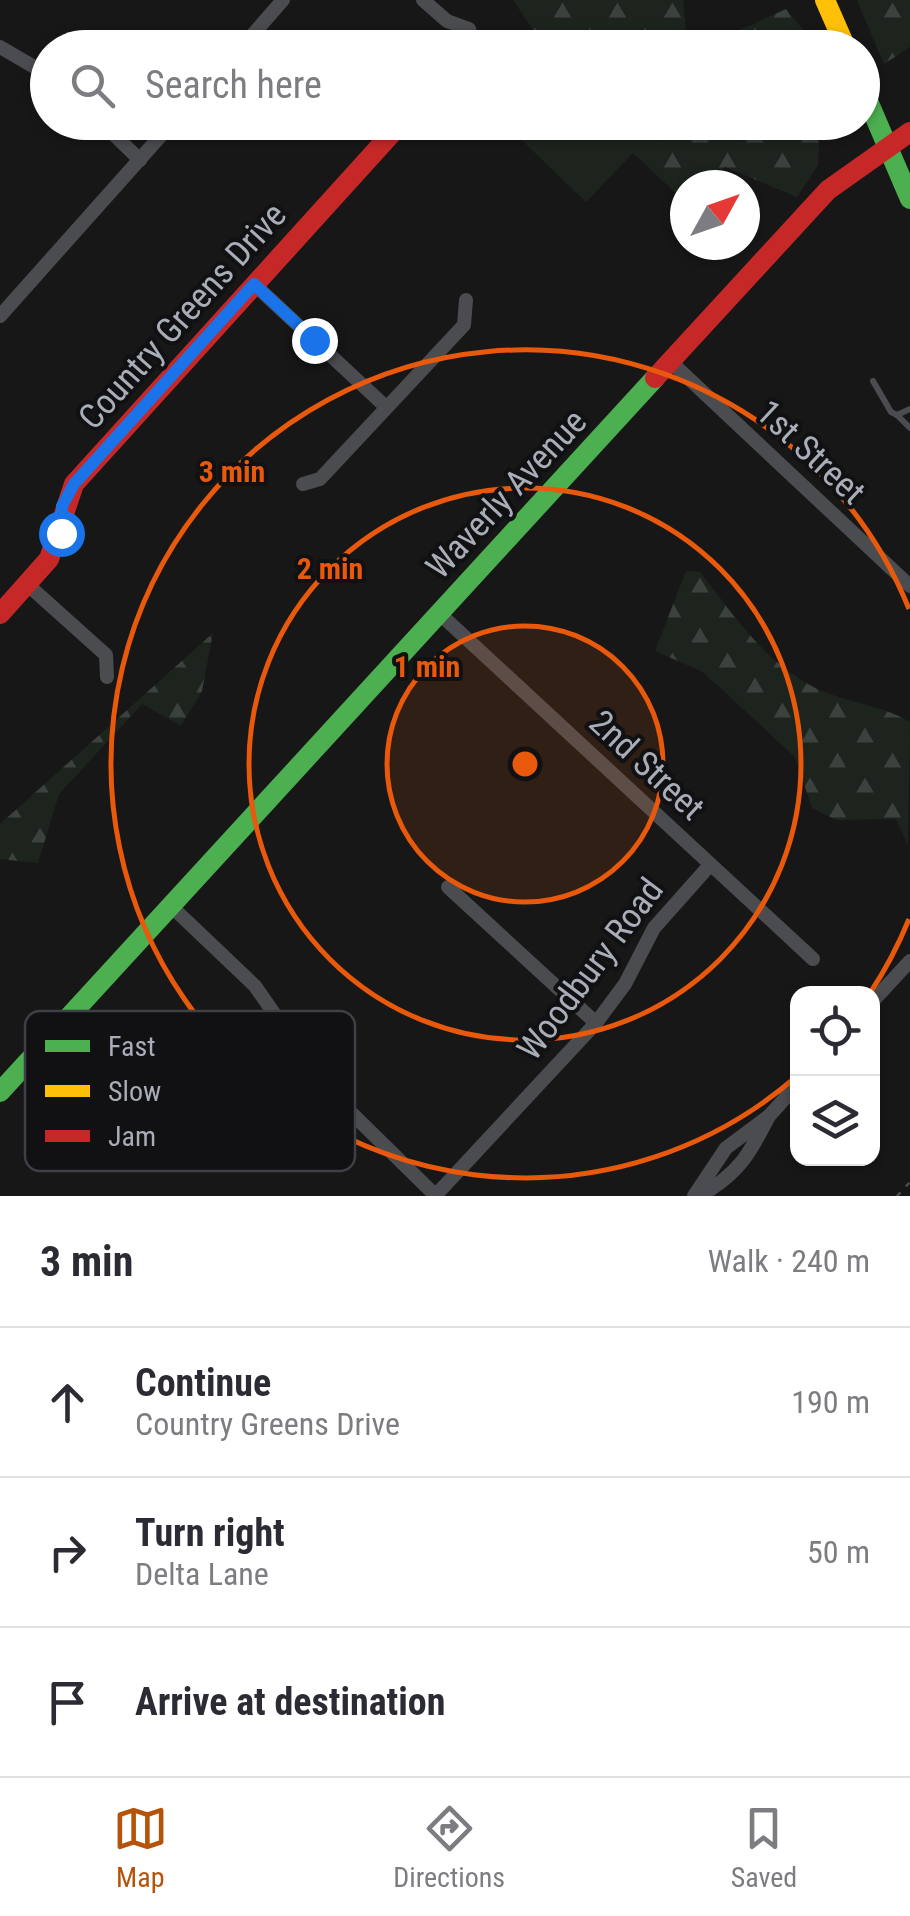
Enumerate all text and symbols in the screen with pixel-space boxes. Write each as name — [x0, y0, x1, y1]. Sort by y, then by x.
search box — [30, 30, 880, 140]
icon: search — [65, 58, 120, 113]
text: Search here — [145, 63, 322, 107]
north arrow — [670, 170, 760, 260]
street label: Country Greens Drive — [70, 195, 295, 438]
route end — [292, 318, 338, 364]
street label: 1st Street — [748, 392, 874, 513]
street label: Waverly Avenue — [418, 401, 595, 587]
text: 3 min — [199, 454, 265, 489]
route start — [39, 511, 85, 557]
text: 2 min — [297, 551, 363, 586]
text: 1 min — [394, 649, 460, 684]
street label: 2nd Street — [581, 702, 712, 829]
centre of rings — [507, 746, 543, 782]
street label: Woodbury Road — [509, 870, 672, 1068]
map controls — [790, 986, 880, 1166]
button: locate — [790, 986, 880, 1076]
legend — [25, 1011, 355, 1171]
text: Fast — [108, 1030, 155, 1063]
text: Slow — [108, 1075, 161, 1108]
button: layers — [790, 1076, 880, 1166]
text: Jam — [108, 1120, 156, 1153]
text: 3 min — [40, 1237, 133, 1286]
text: Walk · 240 m — [708, 1242, 870, 1280]
text: Continue — [135, 1361, 271, 1405]
icon: ahead — [40, 1375, 95, 1430]
text: 190 m — [791, 1383, 870, 1421]
text: Country Greens Drive — [135, 1405, 400, 1443]
text: Turn right — [135, 1511, 285, 1555]
icon: right — [40, 1525, 95, 1580]
text: 50 m — [807, 1533, 870, 1571]
text: Delta Lane — [135, 1555, 269, 1593]
icon: arrive — [40, 1675, 95, 1730]
text: Arrive at destination — [135, 1680, 445, 1724]
tab: Map — [113, 1801, 168, 1894]
tab: Directions — [393, 1801, 505, 1894]
tab: Saved — [731, 1801, 797, 1894]

